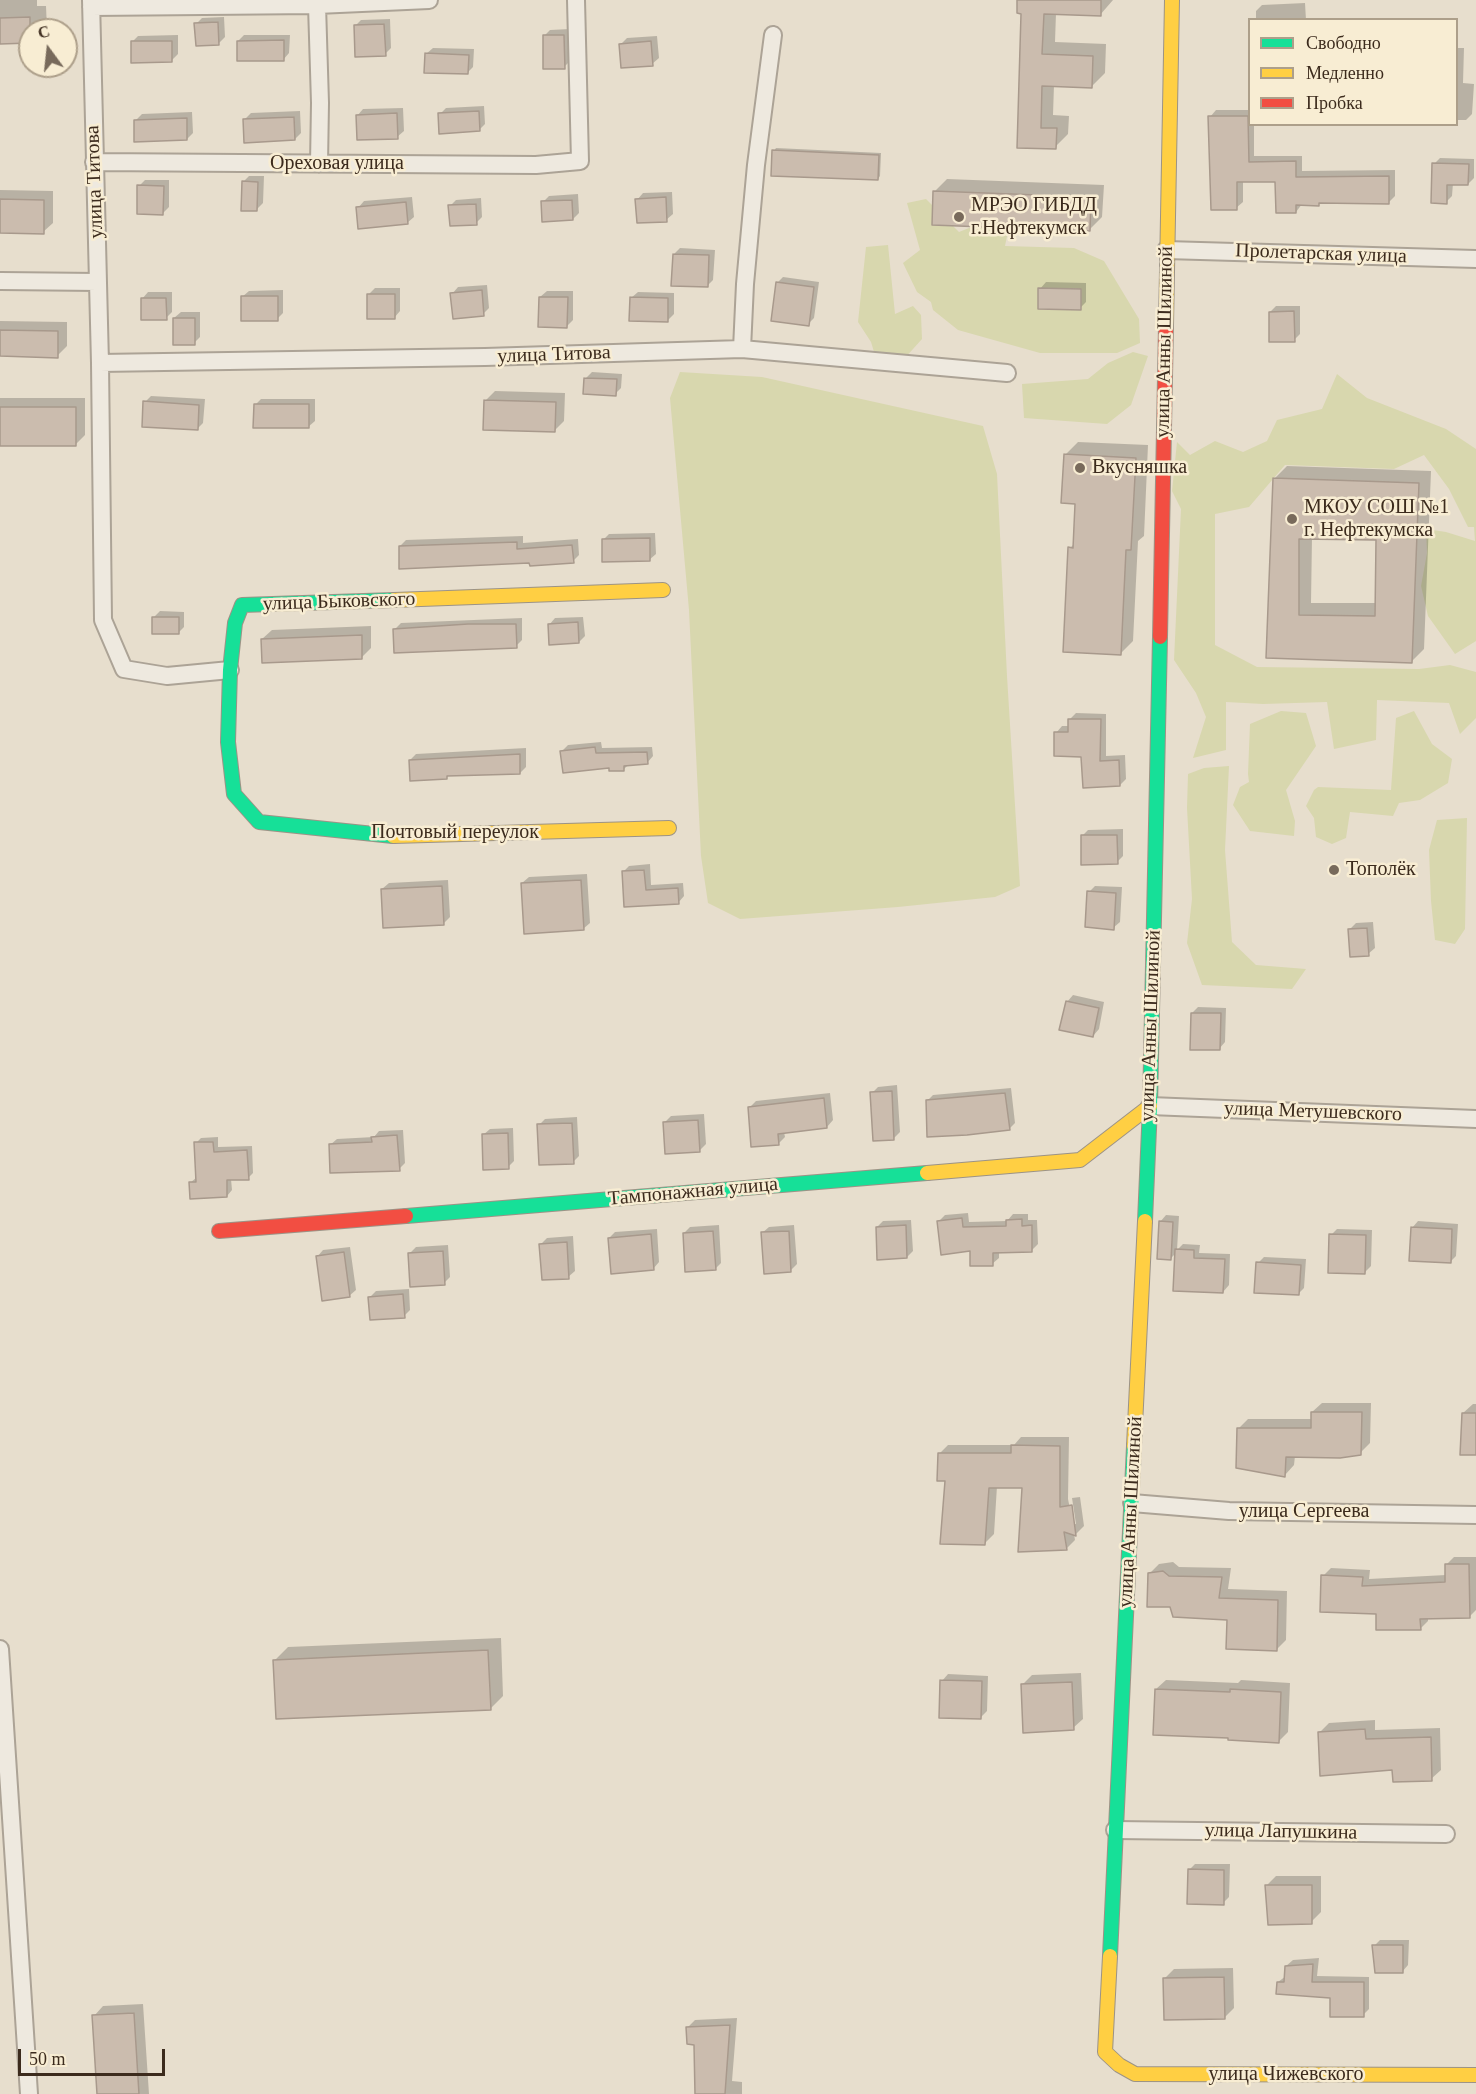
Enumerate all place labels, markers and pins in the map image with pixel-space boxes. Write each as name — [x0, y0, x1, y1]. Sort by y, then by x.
place label: МРЭО ГИБДД г.Нефтекумск — [971, 194, 1097, 241]
marker: МРЭО ГИБДД г.Нефтекумск — [952, 210, 966, 224]
place label: Вкусняшка — [1092, 456, 1187, 480]
marker: Вкусняшка — [1073, 461, 1087, 475]
place label: МКОУ СОШ №1 г. Нефтекумска — [1304, 496, 1449, 543]
marker: МКОУ СОШ №1 г. Нефтекумска — [1285, 512, 1299, 526]
place label: Тополёк — [1346, 858, 1416, 882]
marker: Тополёк — [1327, 863, 1341, 877]

